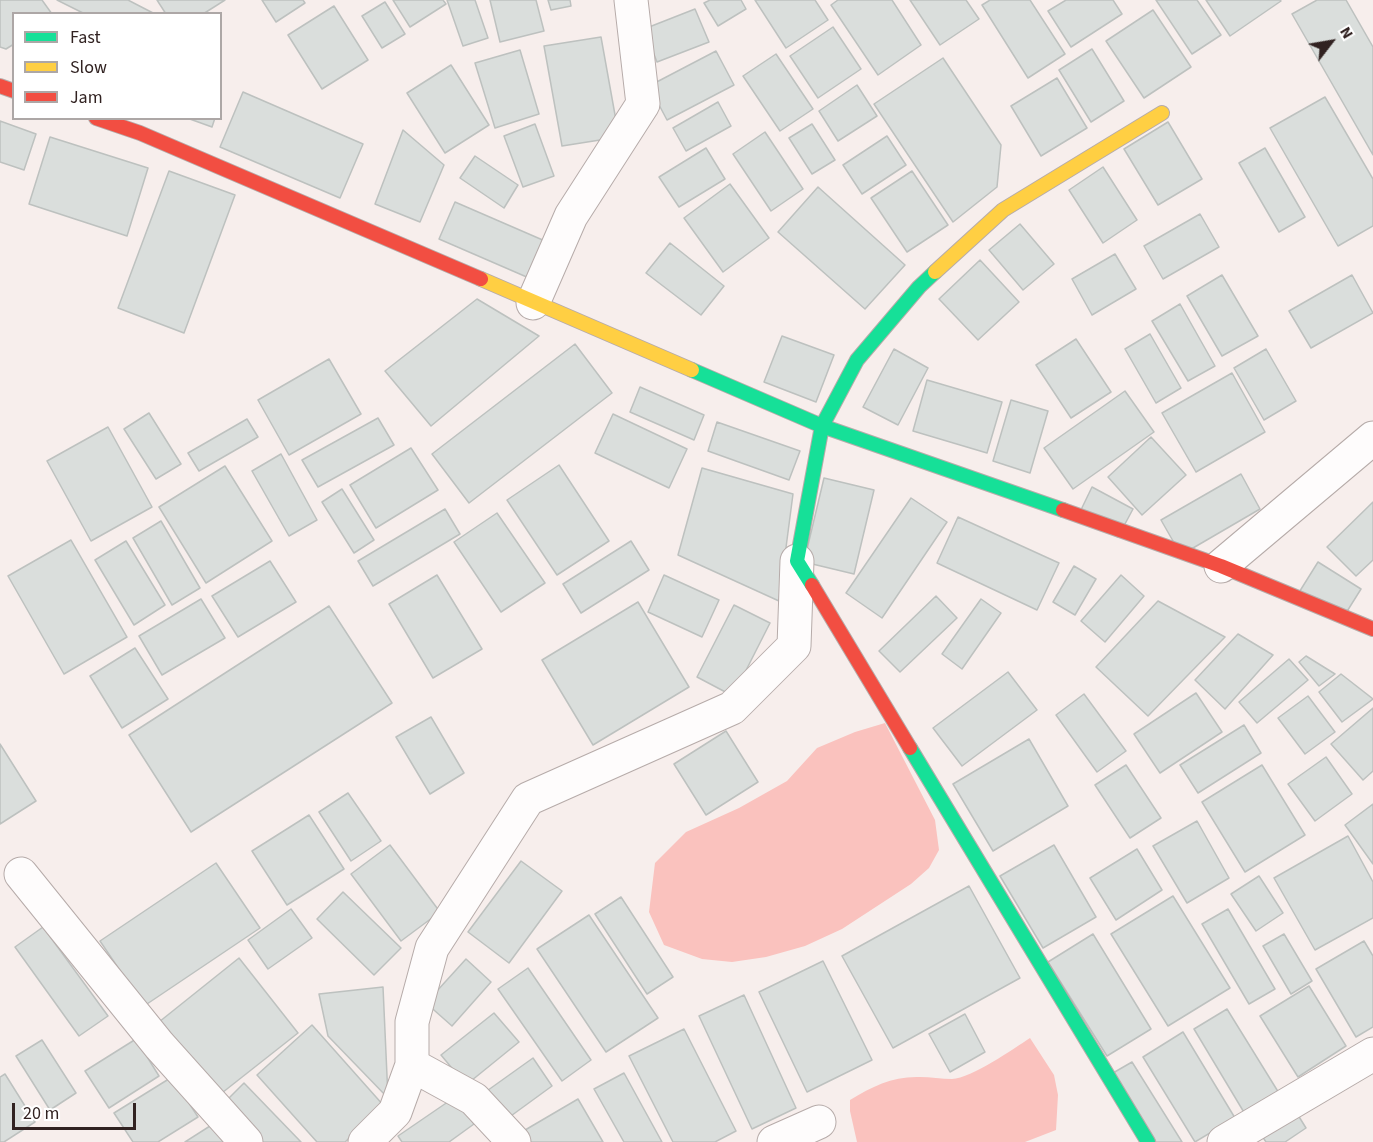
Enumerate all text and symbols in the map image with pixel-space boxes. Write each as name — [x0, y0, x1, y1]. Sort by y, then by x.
legend — [12, 12, 222, 120]
north arrow — [1301, 12, 1361, 72]
text: N — [1334, 22, 1359, 43]
text: Fast — [70, 25, 101, 50]
text: Slow — [70, 55, 107, 80]
text: Jam — [70, 85, 103, 110]
scale bar — [15, 1091, 140, 1129]
text: 20 m — [23, 1101, 59, 1126]

